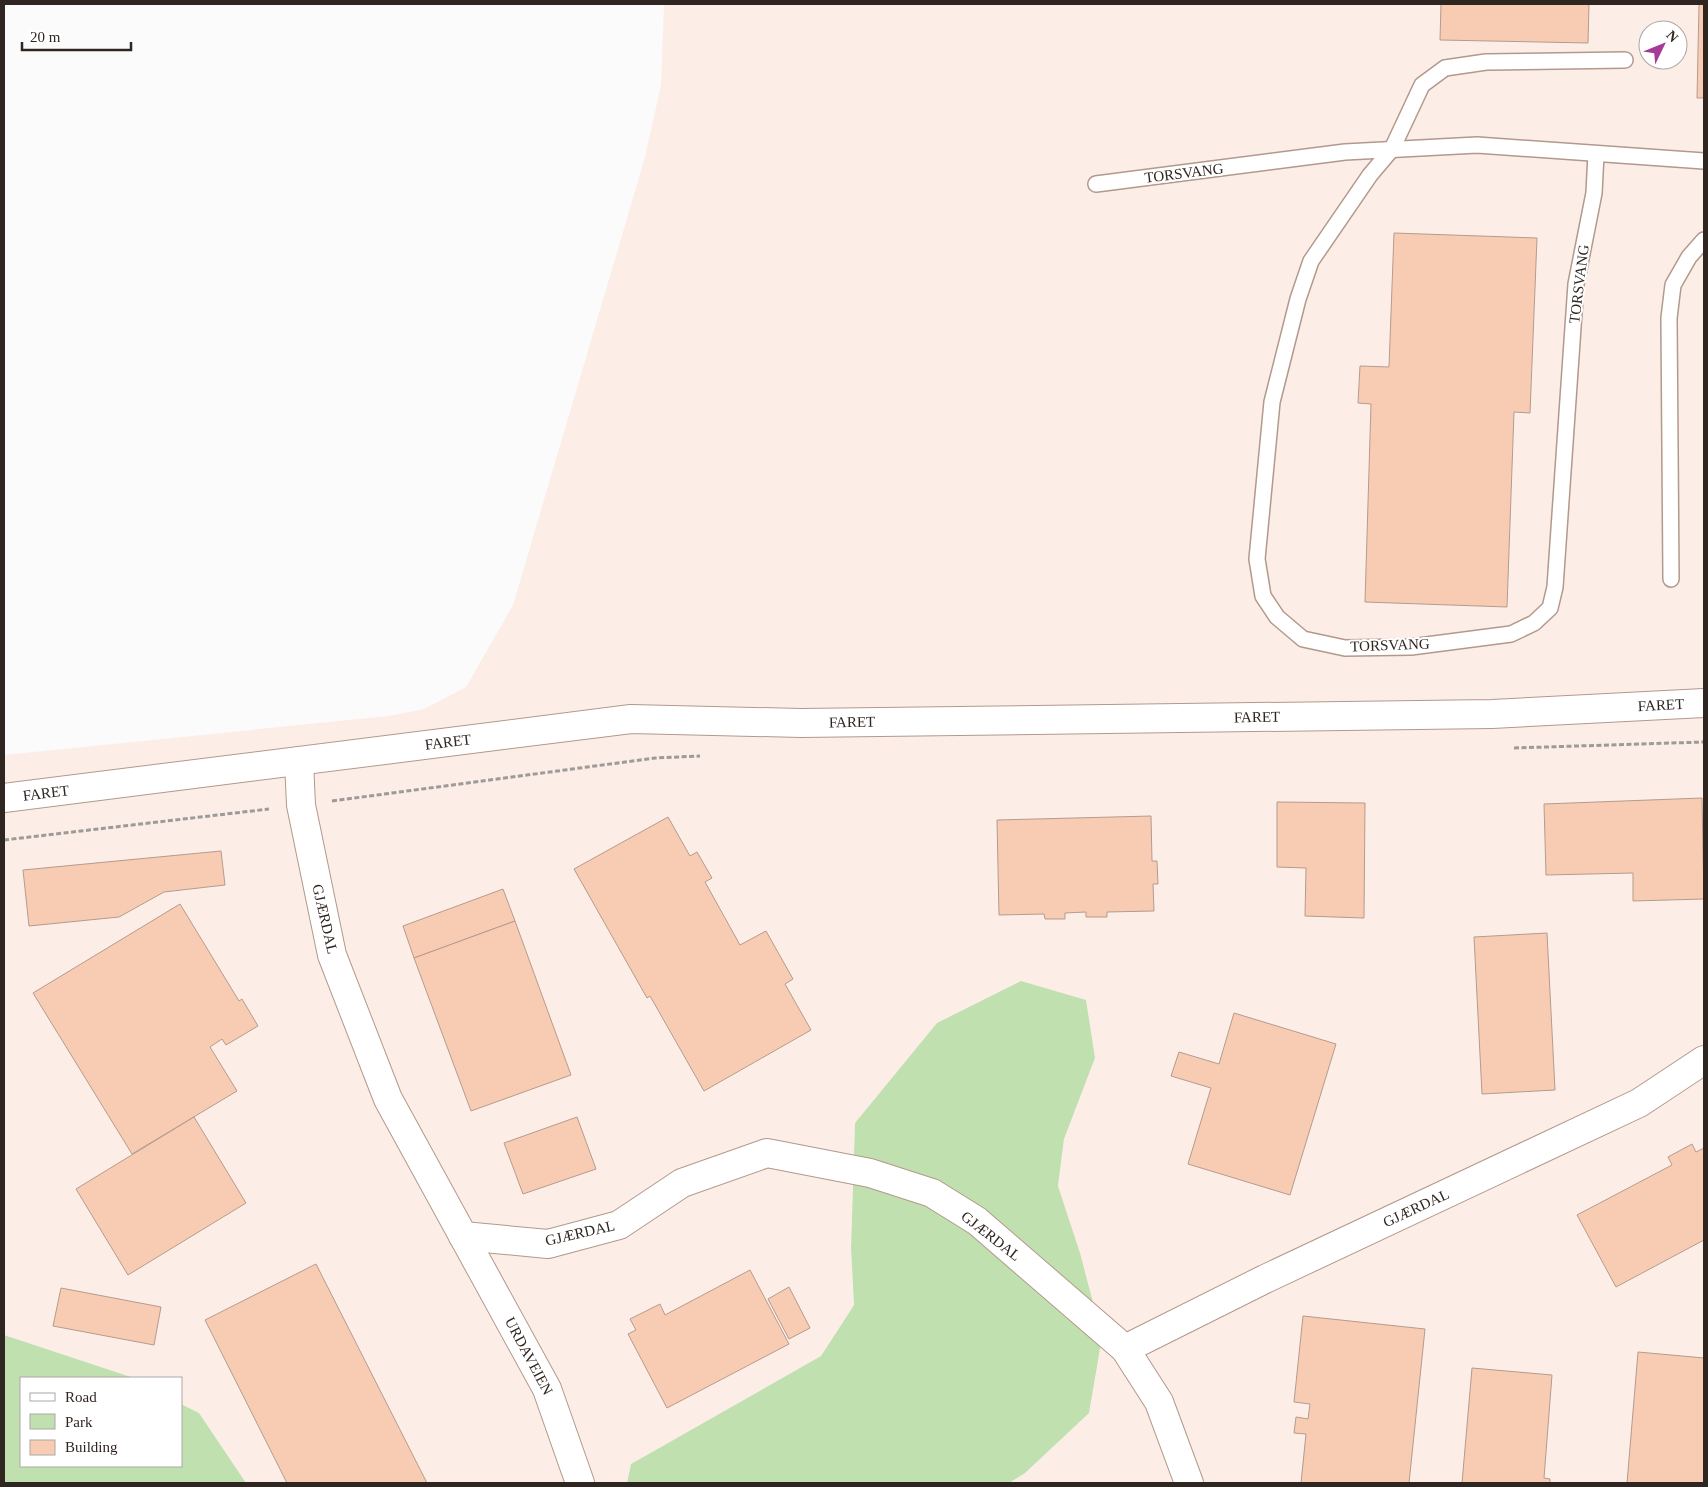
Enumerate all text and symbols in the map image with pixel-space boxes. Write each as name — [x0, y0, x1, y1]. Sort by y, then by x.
scale bar — [22, 20, 131, 52]
north arrow — [1638, 20, 1688, 70]
text: N — [1663, 28, 1681, 45]
text: 20 m — [30, 29, 61, 45]
street label: TORSVANG — [1144, 160, 1225, 186]
street label: TORSVANG — [1566, 243, 1592, 324]
street label: TORSVANG — [1350, 636, 1430, 654]
street label: FARET — [1637, 696, 1685, 714]
street label: FARET — [1234, 709, 1280, 725]
street label: FARET — [829, 714, 875, 730]
street label: FARET — [424, 731, 472, 753]
street label: FARET — [22, 782, 70, 804]
street label: GJÆRDAL — [309, 883, 341, 955]
street label: GJÆRDAL — [1381, 1186, 1451, 1230]
street label: GJÆRDAL — [958, 1208, 1024, 1264]
street label: GJÆRDAL — [544, 1217, 616, 1249]
street label: URDAVEIEN — [502, 1314, 556, 1398]
legend — [20, 1377, 182, 1467]
text: Road — [65, 1389, 97, 1405]
text: Park — [65, 1414, 93, 1430]
text: Building — [65, 1439, 118, 1455]

